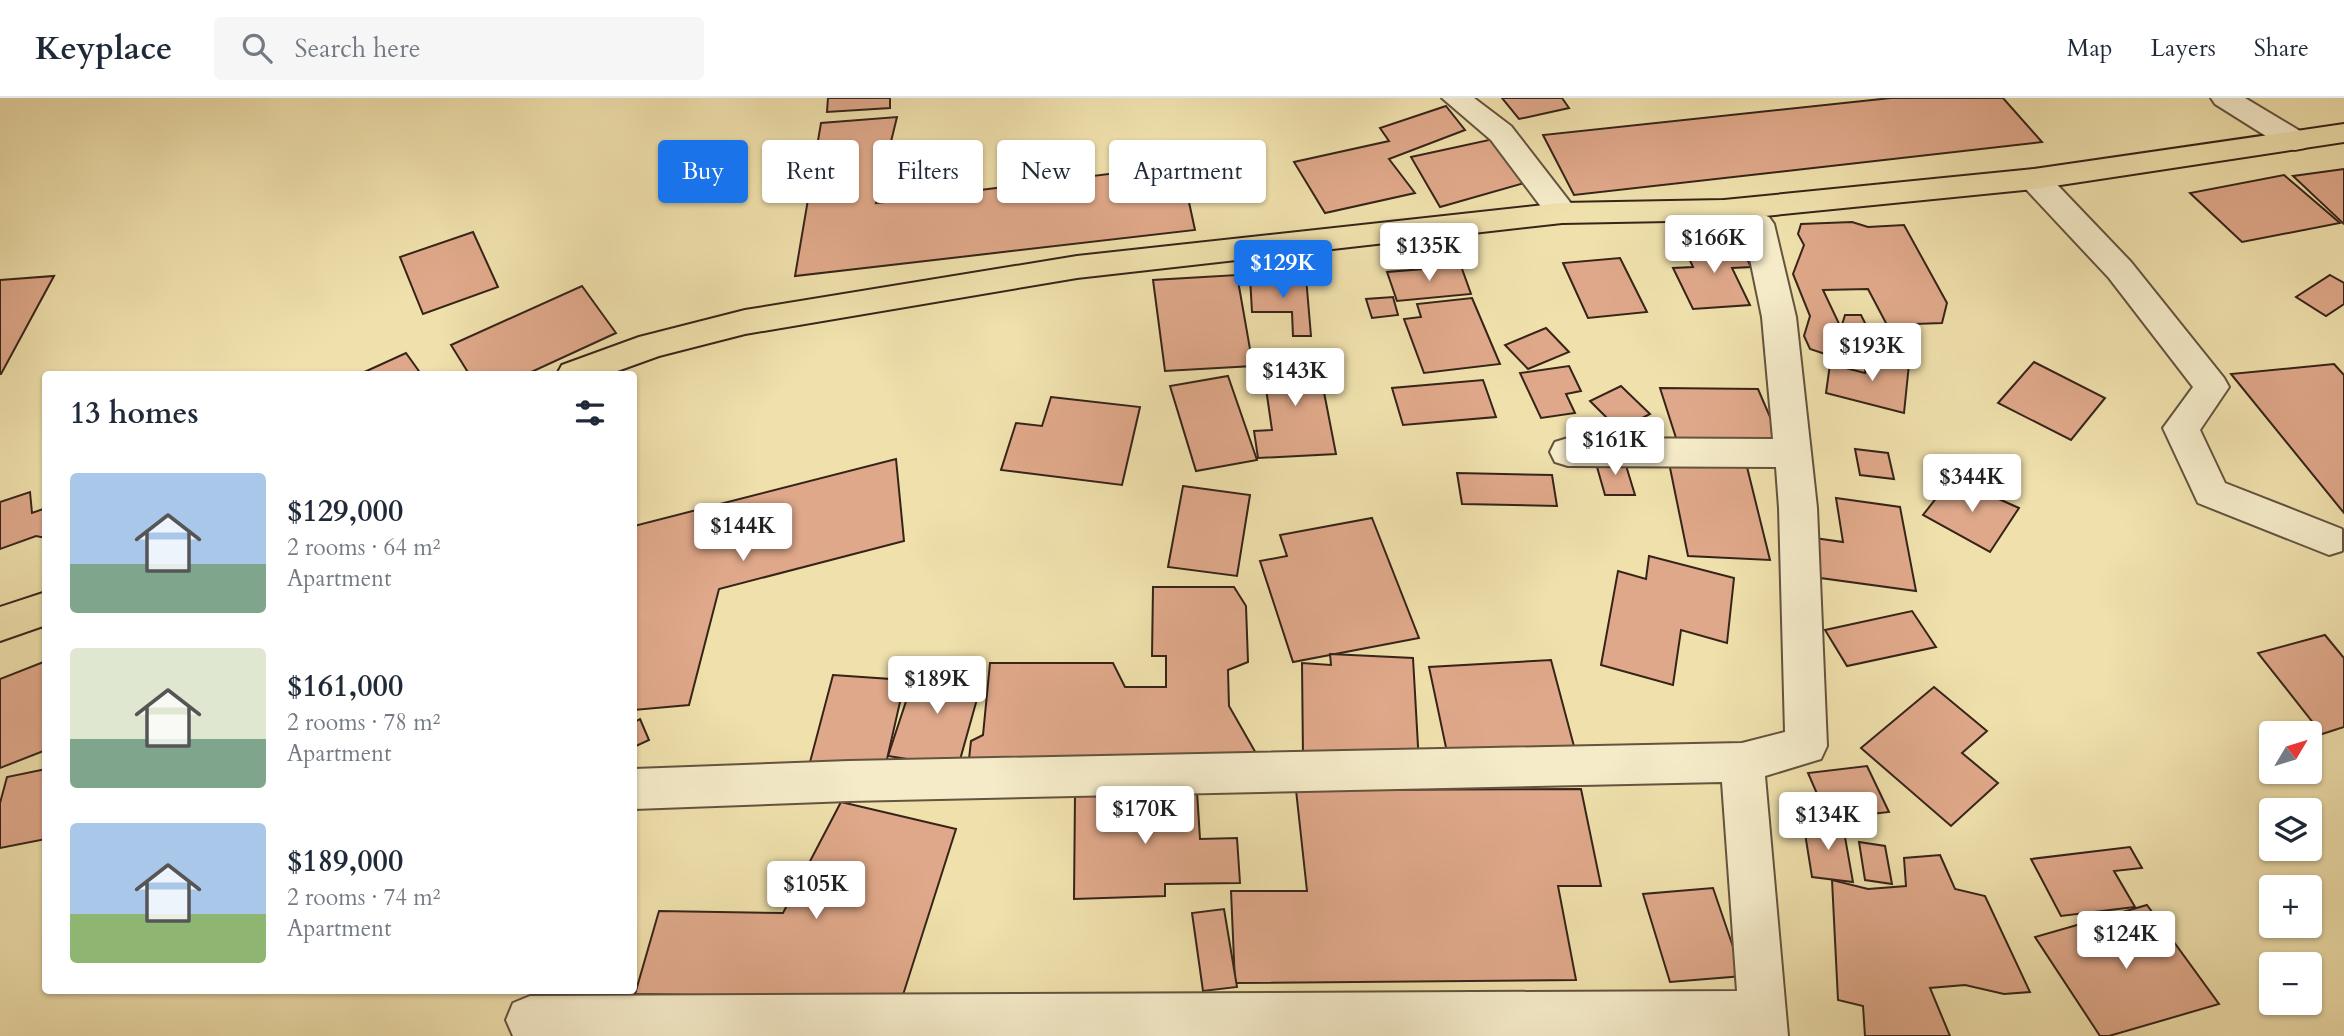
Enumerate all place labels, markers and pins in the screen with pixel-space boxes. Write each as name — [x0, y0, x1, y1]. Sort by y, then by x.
pin: $166K — [1665, 216, 1763, 275]
pin: $135K — [1380, 223, 1478, 283]
pin: $129K — [1234, 240, 1332, 300]
pin: $193K — [1823, 324, 1921, 383]
pin: $143K — [1246, 348, 1344, 408]
pin: $161K — [1566, 418, 1664, 477]
pin: $344K — [1923, 454, 2021, 514]
pin: $144K — [694, 504, 792, 563]
pin: $189K — [888, 656, 986, 716]
pin: $170K — [1096, 786, 1194, 846]
pin: $134K — [1779, 792, 1877, 852]
pin: $105K — [767, 862, 865, 921]
pin: $124K — [2077, 912, 2175, 971]

